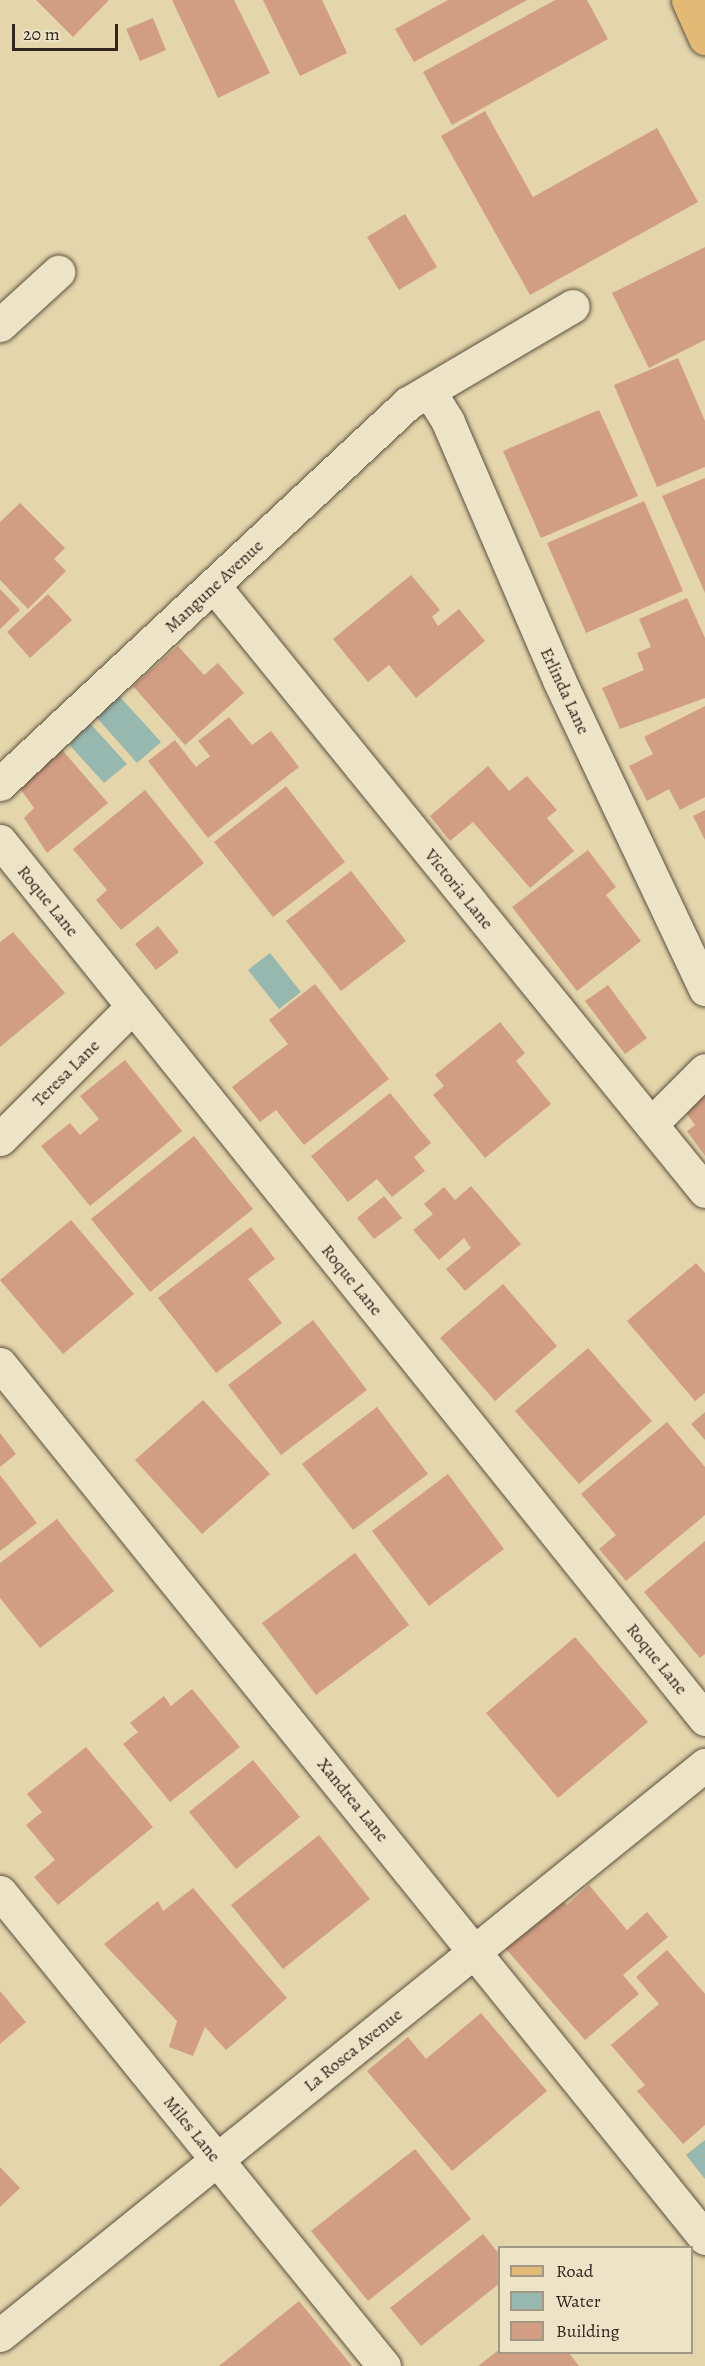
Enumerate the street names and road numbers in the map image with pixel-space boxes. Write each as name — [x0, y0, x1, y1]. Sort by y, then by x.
street label: Mangune Avenue — [160, 535, 268, 637]
street label: Erlinda Lane — [535, 644, 595, 738]
street label: Victoria Lane — [420, 844, 498, 934]
street label: Roque Lane — [13, 861, 83, 941]
street label: Teresa Lane — [28, 1035, 104, 1111]
street label: Roque Lane — [317, 1240, 387, 1320]
street label: Roque Lane — [622, 1619, 692, 1699]
street label: Xandrea Lane — [313, 1754, 393, 1846]
street label: La Rosca Avenue — [299, 2004, 407, 2096]
street label: Miles Lane — [159, 2092, 225, 2166]

